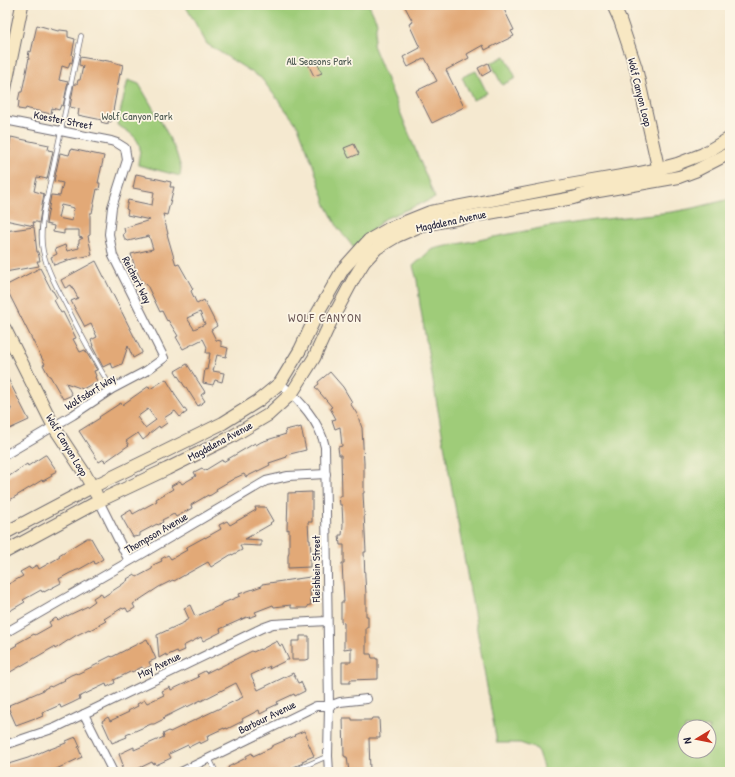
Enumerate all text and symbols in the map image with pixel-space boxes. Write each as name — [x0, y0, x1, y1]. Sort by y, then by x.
park label: All Seasons Park — [286, 54, 352, 68]
street label: Wolf Canyon Loop — [625, 56, 655, 128]
street label: Koester Street — [33, 107, 94, 133]
park label: Wolf Canyon Park — [102, 109, 173, 123]
street label: Magdalena Avenue — [415, 207, 488, 235]
street label: Reichert Way — [119, 254, 155, 306]
district label: WOLF CANYON — [288, 309, 362, 326]
street label: Wolfsdorf Way — [62, 371, 118, 413]
street label: Wolf Canyon Loop — [43, 411, 91, 479]
street label: Magdalena Avenue — [185, 418, 255, 464]
street label: Thompson Avenue — [122, 509, 191, 557]
street label: Fleishbein Street — [309, 535, 323, 604]
street label: May Avenue — [135, 648, 183, 681]
street label: Barbour Avenue — [236, 697, 299, 737]
north arrow — [677, 719, 717, 759]
text: N — [680, 736, 695, 745]

